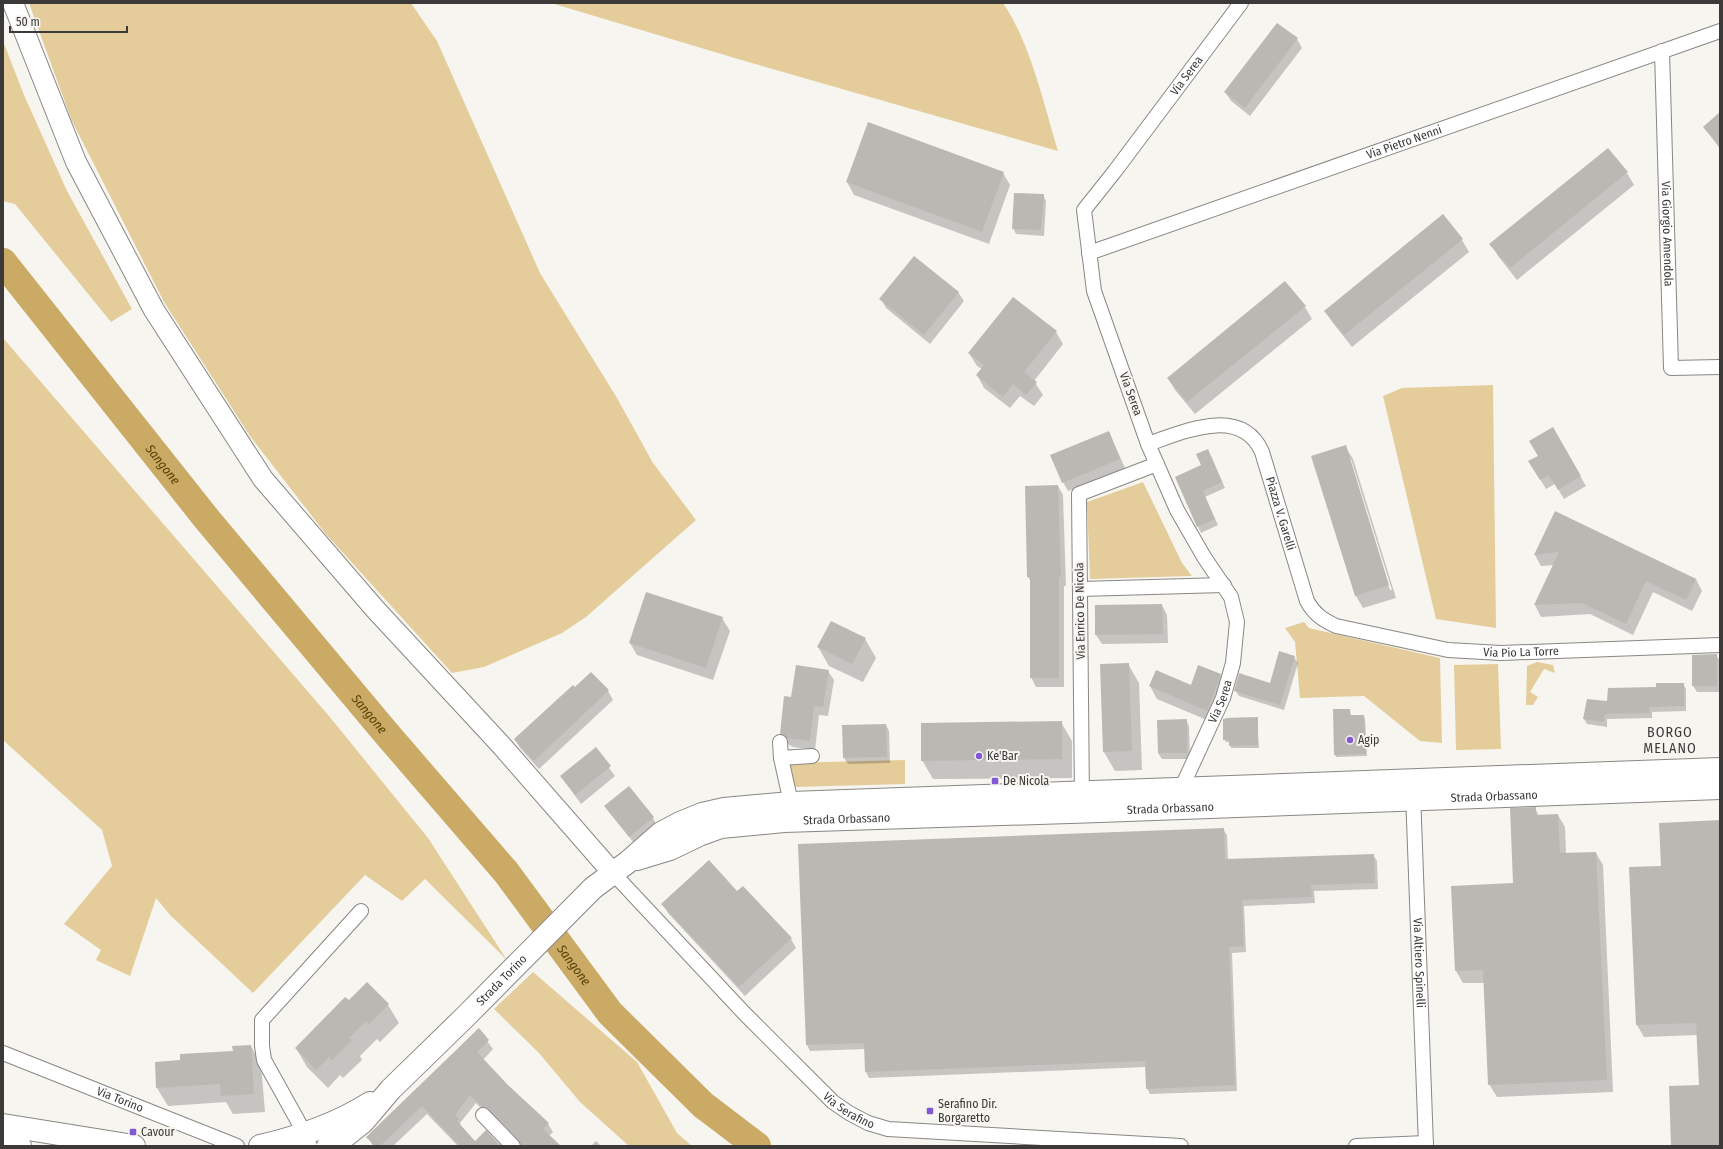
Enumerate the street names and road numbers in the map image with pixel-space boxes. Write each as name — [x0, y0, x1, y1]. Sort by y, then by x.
street label: Via Serea — [1167, 53, 1206, 98]
street label: Via Pietro Nenni — [1364, 122, 1444, 162]
street label: Via Giorgio Amendola — [1659, 181, 1676, 287]
street label: Via Serea — [1117, 370, 1145, 418]
street label: Piazza V. Garelli — [1263, 475, 1298, 552]
street label: Via Enrico De Nicola — [1072, 562, 1088, 660]
street label: Via Pio La Torre — [1483, 644, 1559, 660]
street label: Via Serea — [1205, 678, 1235, 725]
street label: Strada Orbassano — [1450, 788, 1538, 805]
street label: Strada Orbassano — [1127, 800, 1214, 817]
street label: Strada Orbassano — [803, 811, 890, 827]
street label: Via Altiero Spinelli — [1411, 918, 1428, 1008]
street label: Strada Torino — [473, 952, 530, 1008]
street label: Via Torino — [95, 1084, 145, 1115]
street label: Via Serafino — [820, 1089, 876, 1132]

